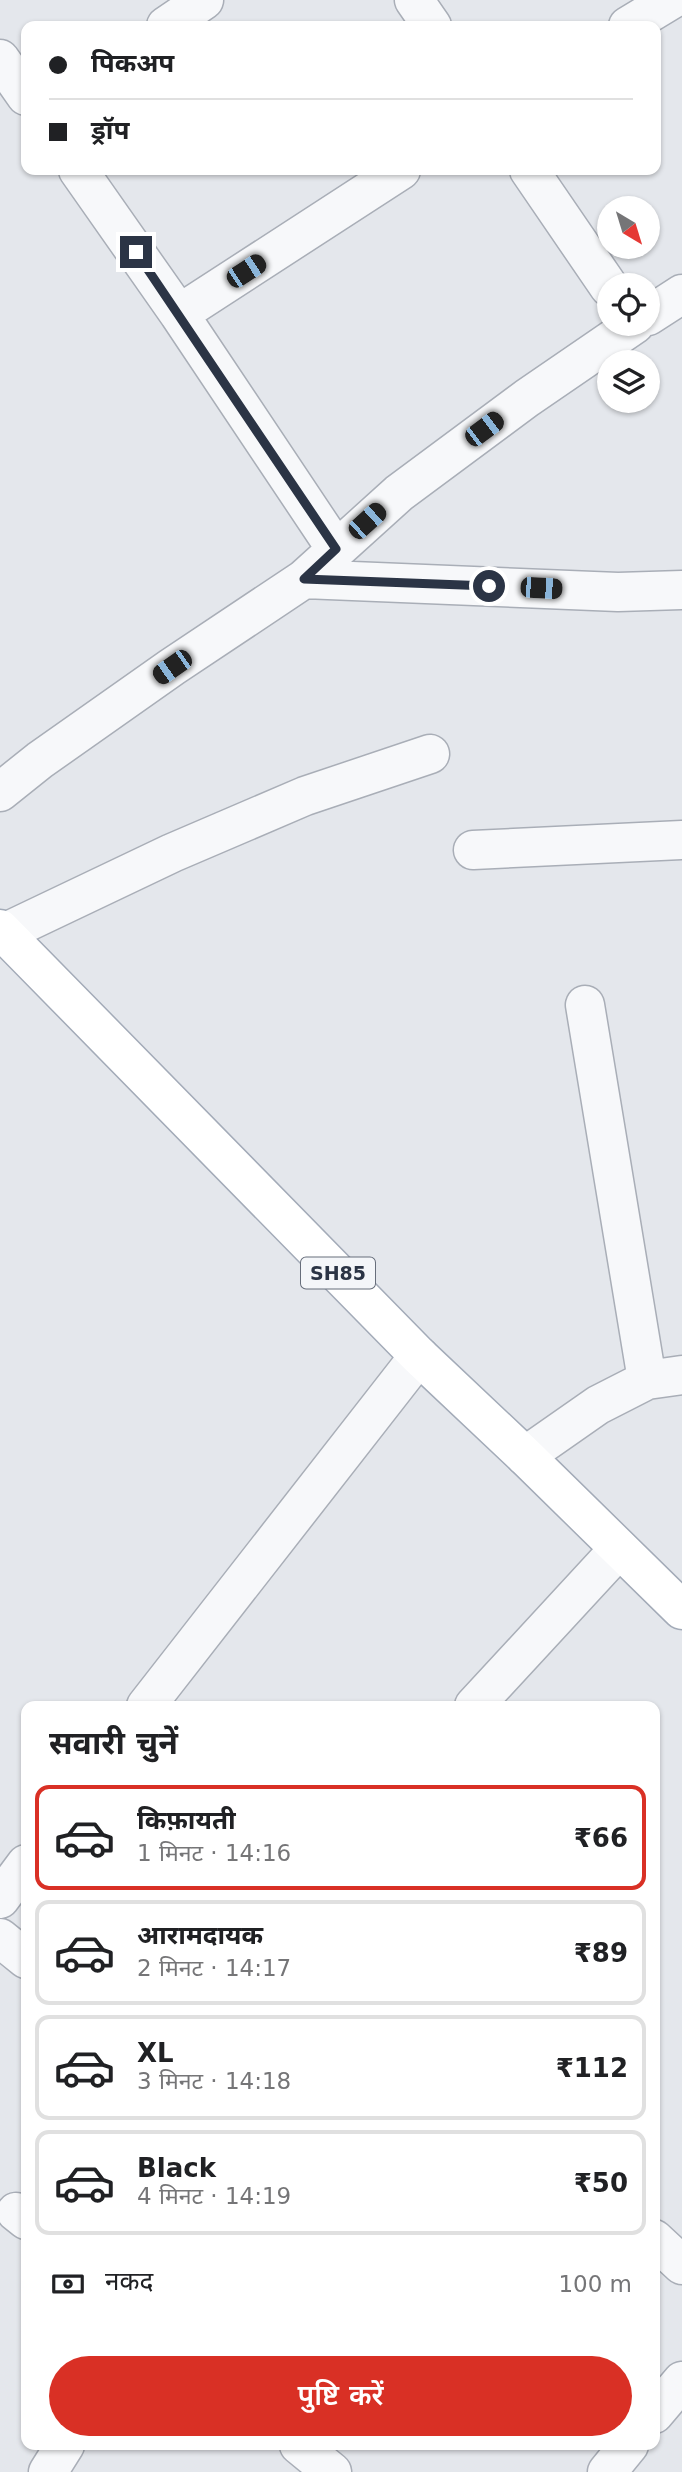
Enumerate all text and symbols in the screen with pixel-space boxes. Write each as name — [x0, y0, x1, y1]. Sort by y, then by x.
text: पिकअप — [91, 48, 174, 78]
text: ड्रॉप — [91, 115, 129, 145]
north arrow — [597, 196, 660, 259]
map controls — [597, 196, 660, 413]
route end — [120, 236, 152, 268]
car — [223, 251, 270, 291]
button: locate — [597, 273, 660, 336]
button: layers — [597, 350, 660, 413]
car — [461, 408, 508, 450]
car — [345, 499, 390, 543]
route start — [473, 570, 505, 602]
car — [520, 576, 563, 600]
car — [149, 646, 196, 688]
road number: SH85 — [301, 1258, 375, 1288]
text: सवारी चुनें — [49, 1724, 178, 1762]
text: किफ़ायती — [137, 1805, 236, 1835]
icon: car — [53, 1806, 116, 1869]
text: ₹66 — [574, 1823, 628, 1853]
text: 1 मिनट · 14:16 — [137, 1840, 291, 1866]
text: आरामदायक — [137, 1920, 263, 1950]
icon: car — [53, 1921, 116, 1984]
text: ₹89 — [574, 1938, 628, 1968]
text: 2 मिनट · 14:17 — [137, 1955, 291, 1981]
icon: car — [53, 2036, 116, 2099]
text: XL — [137, 2038, 174, 2068]
text: ₹112 — [556, 2053, 628, 2083]
text: 3 मिनट · 14:18 — [137, 2068, 291, 2094]
icon: car — [53, 2151, 116, 2214]
text: Black — [137, 2153, 216, 2183]
text: ₹50 — [574, 2168, 628, 2198]
text: 4 मिनट · 14:19 — [137, 2183, 291, 2209]
icon: cash — [49, 2265, 87, 2303]
text: नकद — [105, 2266, 153, 2296]
text: 100 m — [558, 2271, 632, 2297]
button: पुष्टि करें — [49, 2356, 632, 2436]

